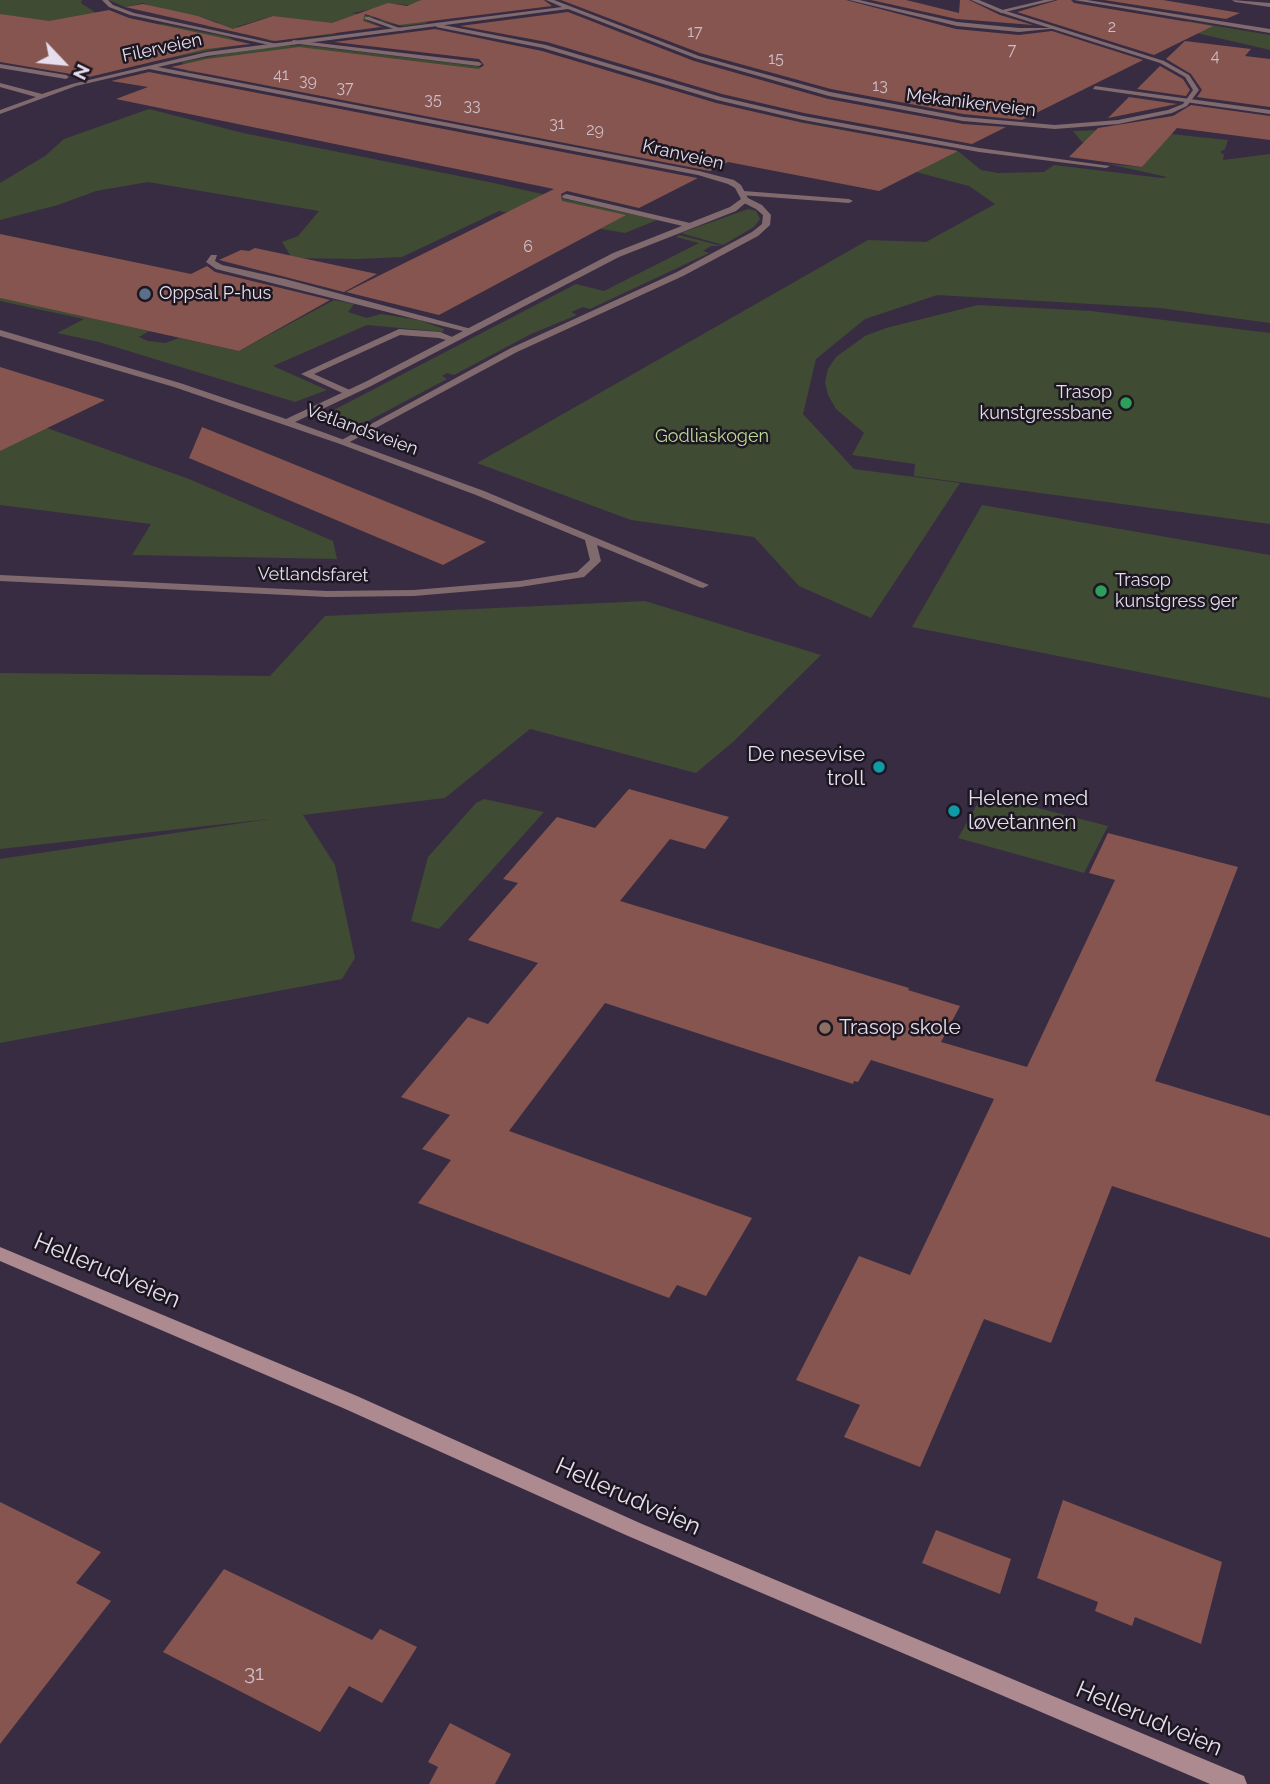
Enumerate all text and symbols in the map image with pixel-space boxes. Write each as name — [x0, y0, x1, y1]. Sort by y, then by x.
house number: 2 — [1108, 17, 1116, 37]
house number: 17 — [687, 22, 703, 42]
north arrow — [28, 28, 98, 98]
street label: Filerveien — [120, 29, 204, 67]
house number: 7 — [1008, 40, 1016, 60]
house number: 4 — [1211, 46, 1219, 66]
house number: 15 — [768, 49, 784, 69]
text: N — [69, 61, 95, 84]
house number: 41 — [273, 65, 289, 85]
house number: 39 — [299, 71, 317, 91]
house number: 13 — [872, 76, 888, 96]
house number: 37 — [336, 78, 354, 98]
street label: Mekanikerveien — [905, 84, 1037, 122]
house number: 35 — [424, 90, 442, 110]
house number: 33 — [463, 96, 481, 116]
house number: 31 — [549, 114, 565, 134]
house number: 29 — [586, 120, 604, 140]
street label: Kranveien — [640, 135, 726, 175]
house number: 6 — [523, 237, 533, 257]
place label: Oppsal P-hus — [159, 283, 271, 305]
marker: Oppsal P-hus — [137, 286, 153, 302]
place label: Trasop kunstgressbane — [980, 382, 1112, 424]
marker: Trasop kunstgressbane — [1118, 395, 1134, 411]
street label: Vetlandsveien — [303, 400, 421, 460]
park label: Godliaskogen — [655, 426, 769, 448]
street label: Vetlandsfaret — [257, 563, 369, 587]
place label: Trasop kunstgress 9er — [1115, 570, 1237, 612]
marker: Trasop kunstgress 9er — [1093, 583, 1109, 599]
place label: De nesevise troll — [747, 742, 865, 792]
marker: De nesevise troll — [871, 759, 887, 775]
place label: Helene med løvetannen — [968, 786, 1088, 836]
marker: Helene med løvetannen — [946, 803, 962, 819]
place label: Trasop skole — [839, 1015, 961, 1041]
marker: Trasop skole — [817, 1020, 833, 1036]
street label: Hellerudveien — [30, 1227, 184, 1315]
street label: Hellerudveien — [551, 1452, 705, 1542]
house number: 31 — [244, 1661, 264, 1687]
street label: Hellerudveien — [1072, 1675, 1226, 1763]

